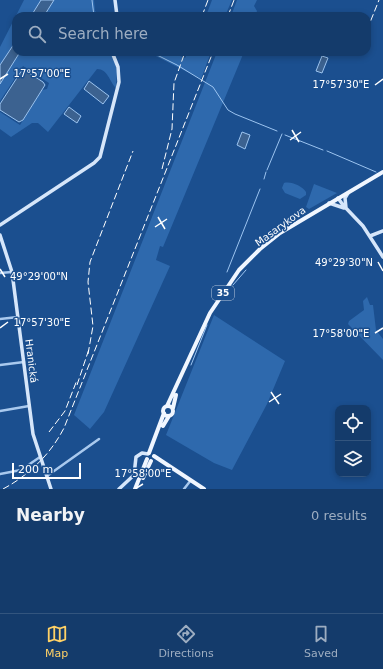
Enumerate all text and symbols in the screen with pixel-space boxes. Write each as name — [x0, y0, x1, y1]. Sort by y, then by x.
search box — [12, 12, 371, 56]
icon: search — [26, 23, 48, 45]
text: Search here — [58, 25, 148, 43]
text: 17°57'00"E — [14, 68, 70, 79]
text: 17°57'30"E — [313, 79, 369, 90]
street label: Masarykova — [253, 204, 308, 248]
text: 49°29'30"N — [315, 257, 373, 268]
text: 49°29'00"N — [10, 271, 68, 282]
road number: 35 — [212, 286, 234, 300]
text: 17°57'30"E — [14, 317, 70, 328]
text: 17°58'00"E — [313, 328, 369, 339]
street label: Hranická — [23, 338, 40, 384]
map controls — [335, 405, 371, 477]
button: locate — [335, 405, 371, 441]
button: layers — [335, 441, 371, 477]
scale bar — [12, 461, 81, 480]
text: 200 m — [18, 463, 53, 476]
text: 17°58'00"E — [115, 468, 171, 479]
text: Nearby — [16, 505, 85, 525]
text: 0 results — [311, 508, 367, 523]
tab: Map — [45, 623, 68, 660]
tab: Directions — [158, 623, 214, 660]
tab: Saved — [304, 623, 338, 660]

